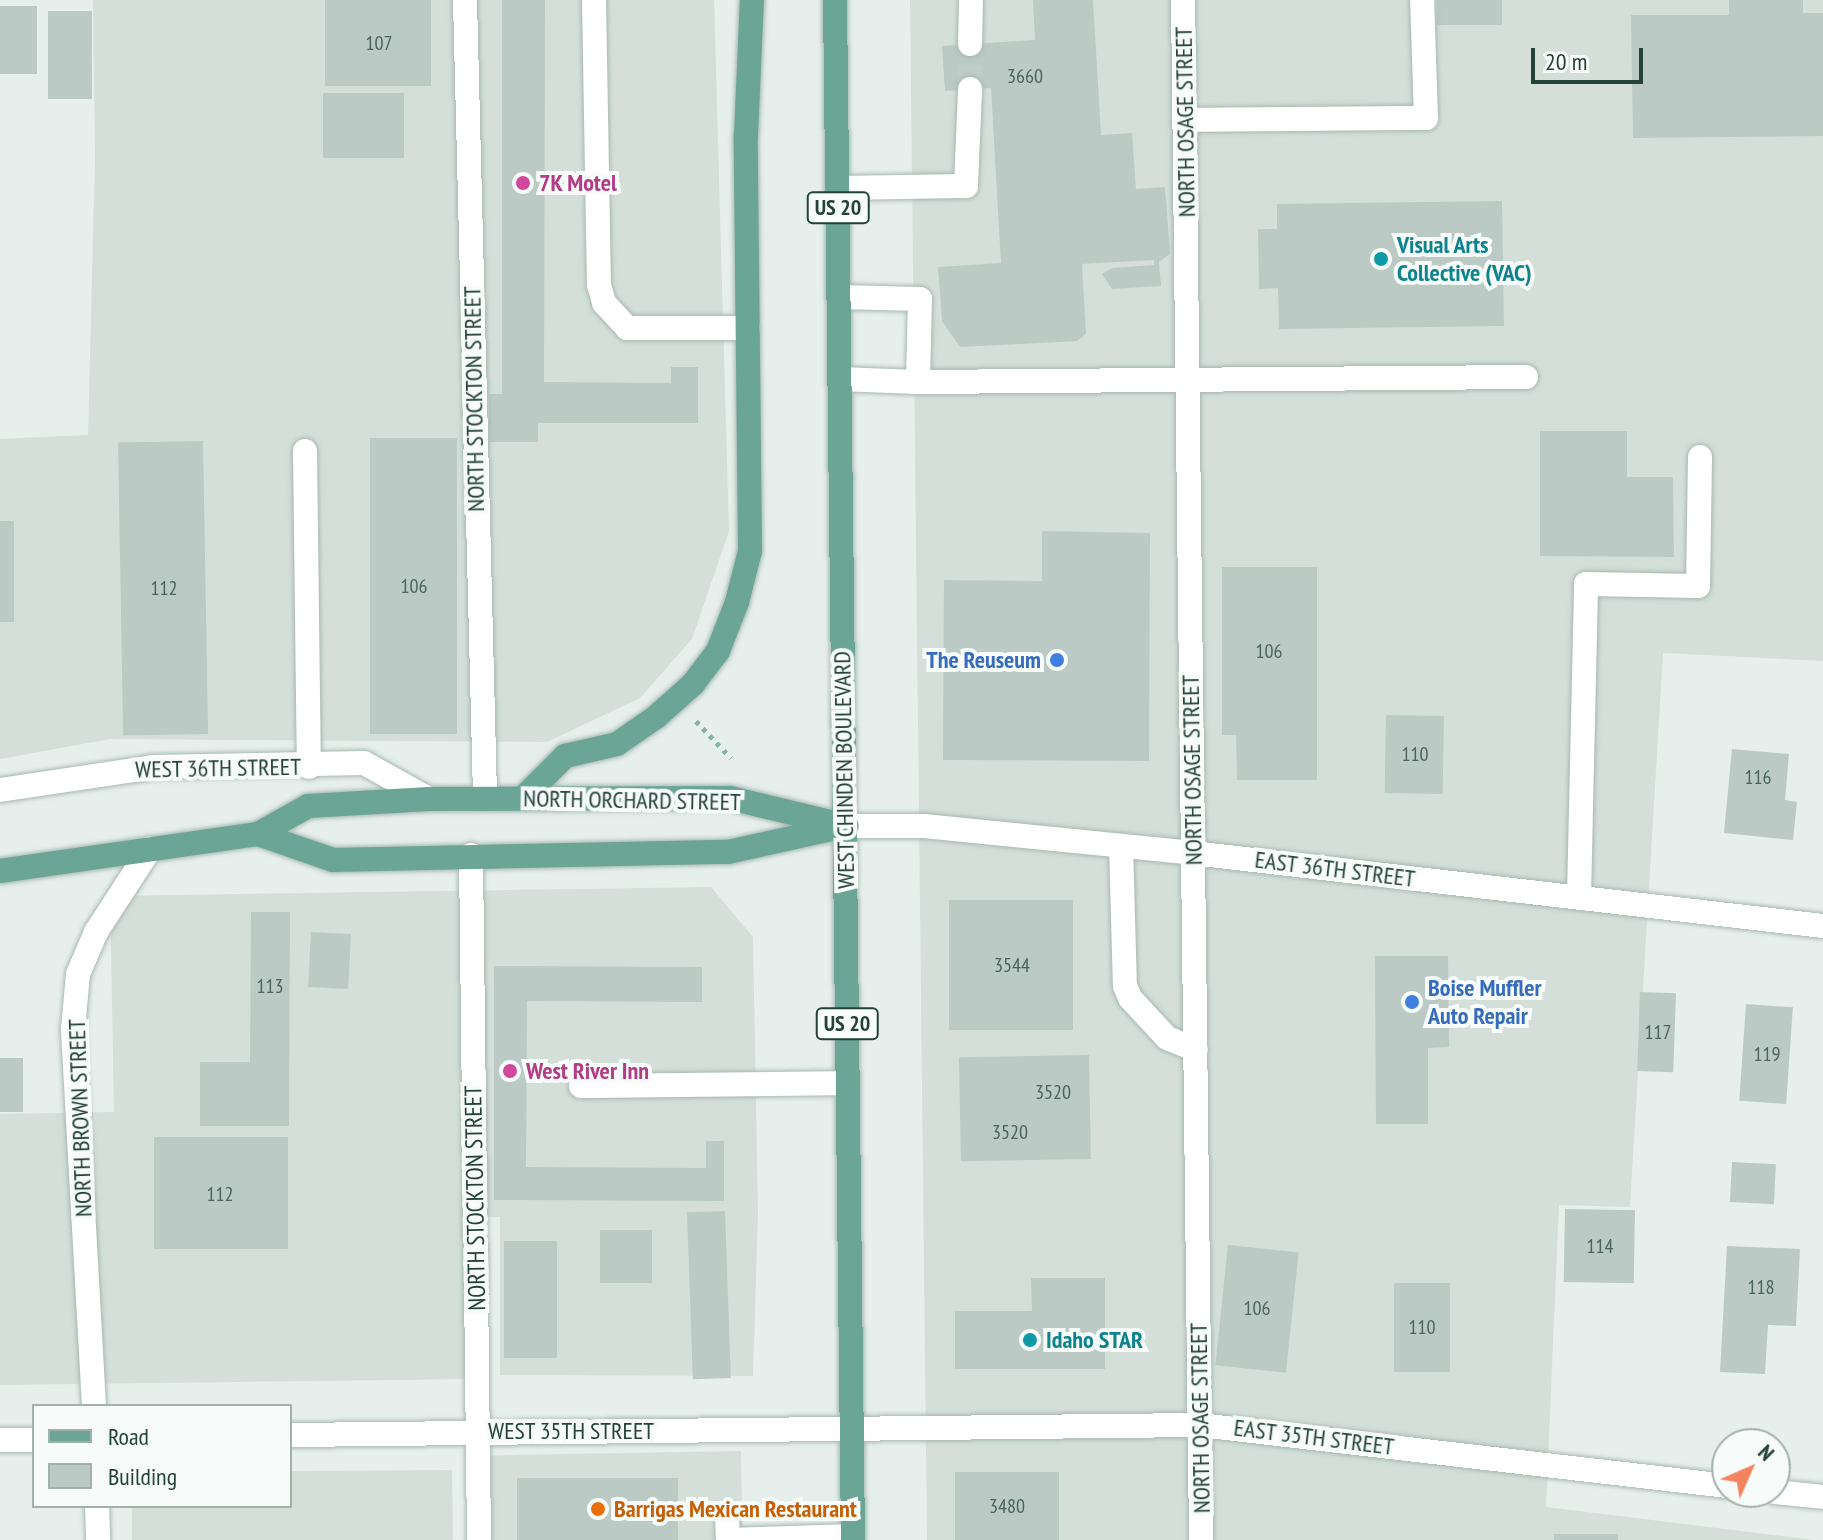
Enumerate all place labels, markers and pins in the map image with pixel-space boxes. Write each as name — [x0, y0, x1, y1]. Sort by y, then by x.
place label: 7K Motel — [539, 169, 618, 197]
marker: 7K Motel — [514, 174, 532, 192]
place label: Visual Arts Collective (VAC) — [1397, 231, 1532, 287]
marker: Visual Arts Collective (VAC) — [1372, 250, 1390, 268]
place label: The Reuseum — [926, 646, 1041, 674]
marker: The Reuseum — [1048, 651, 1066, 669]
place label: Boise Muffler Auto Repair — [1428, 974, 1542, 1030]
marker: Boise Muffler Auto Repair — [1403, 993, 1421, 1011]
place label: West River Inn — [526, 1057, 649, 1085]
marker: West River Inn — [501, 1062, 519, 1080]
place label: Idaho STAR — [1046, 1326, 1143, 1354]
marker: Idaho STAR — [1021, 1331, 1039, 1349]
place label: Barrigas Mexican Restaurant — [614, 1495, 857, 1523]
marker: Barrigas Mexican Restaurant — [589, 1500, 607, 1518]

